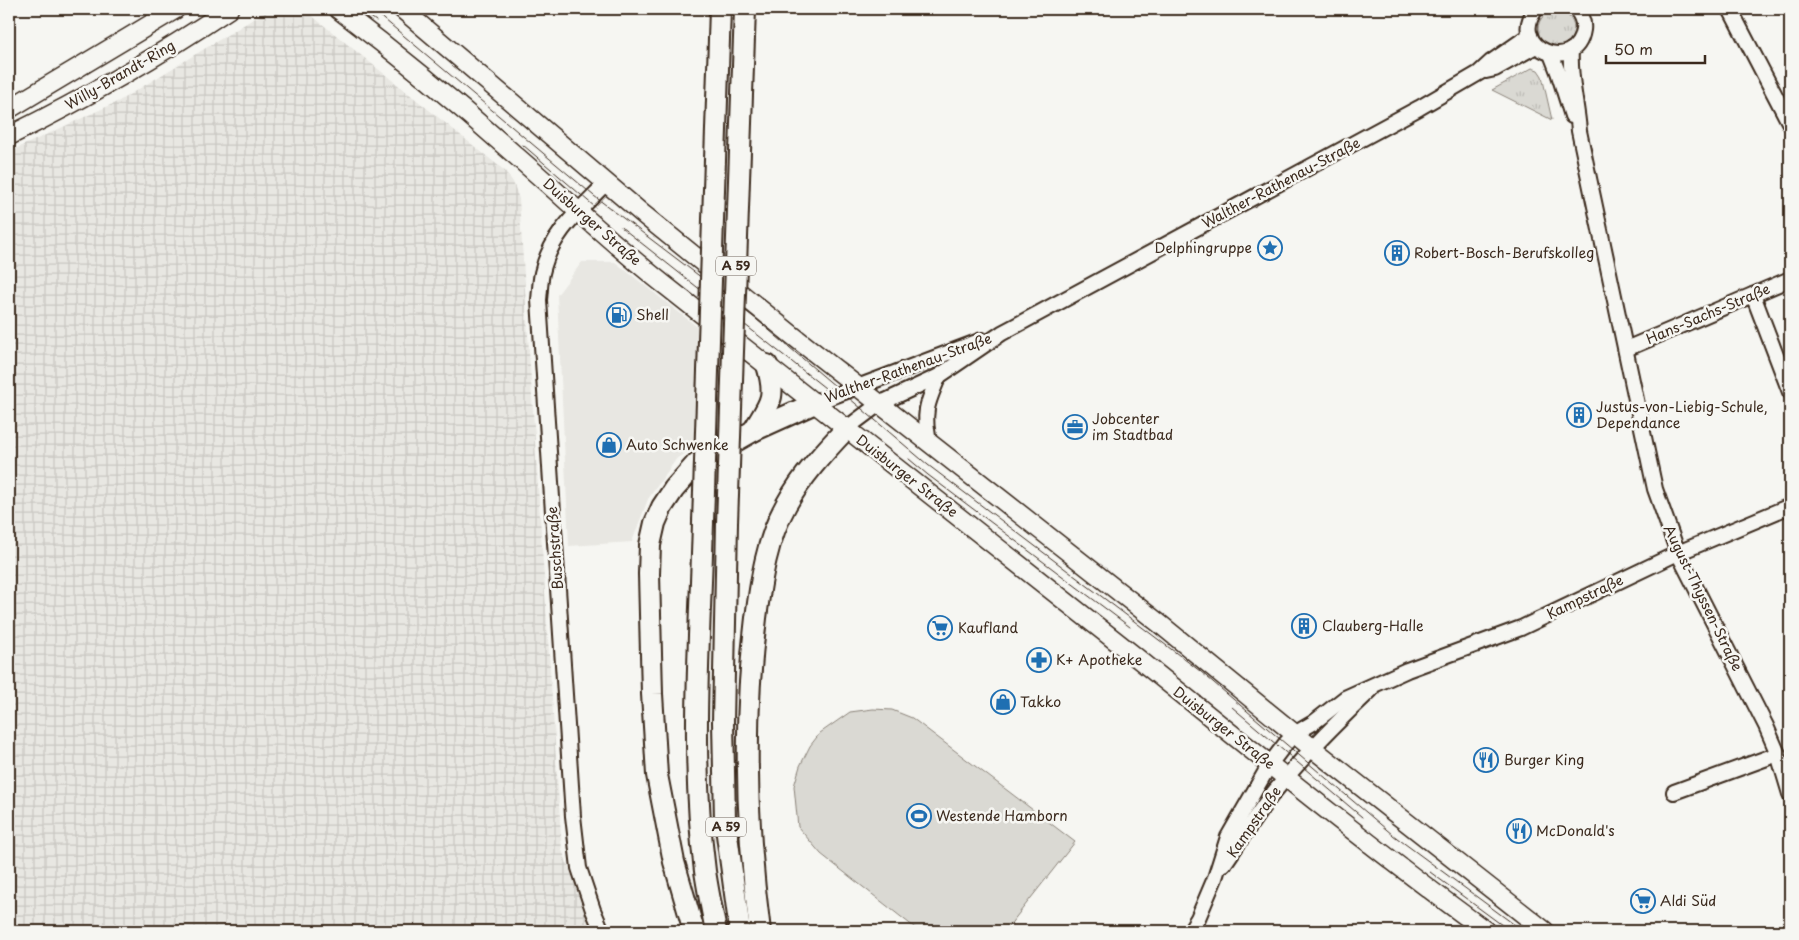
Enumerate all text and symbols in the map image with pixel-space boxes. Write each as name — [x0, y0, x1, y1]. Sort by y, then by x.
scale bar — [1606, 32, 1705, 64]
street label: Willy-Brandt-Ring — [61, 35, 179, 115]
text: 50 m — [1614, 37, 1653, 60]
street label: Walther-Rathenau-Straße — [1198, 132, 1364, 233]
street label: Duisburger Straße — [539, 173, 646, 270]
place icon: Delphingruppe — [1257, 235, 1283, 261]
place label: Delphingruppe — [1154, 237, 1252, 258]
building icon: Robert-Bosch-Berufskolleg — [1384, 240, 1410, 266]
place label: Robert-Bosch-Berufskolleg — [1414, 242, 1594, 263]
road number: A 59 — [716, 256, 756, 276]
street label: Hans-Sachs-Straße — [1643, 278, 1773, 349]
fuel station icon: Shell — [606, 302, 632, 328]
place label: Shell — [636, 304, 669, 325]
street label: Walther-Rathenau-Straße — [821, 327, 994, 408]
place label: Justus-von-Liebig-Schule, Dependance — [1596, 396, 1768, 433]
building icon: Justus-von-Liebig-Schule, Dependance — [1566, 402, 1592, 428]
place label: Jobcenter im Stadtbad — [1092, 408, 1173, 445]
office icon: Jobcenter im Stadtbad — [1062, 414, 1088, 440]
street label: Duisburger Straße — [852, 429, 963, 522]
shop icon: Auto Schwenke — [596, 432, 622, 458]
place label: Auto Schwenke — [626, 434, 729, 455]
street label: Buschstraße — [541, 506, 568, 590]
street label: August-Thyssen-Straße — [1659, 521, 1748, 674]
street label: Kampstraße — [1543, 569, 1627, 624]
building icon: Clauberg-Halle — [1291, 613, 1317, 639]
supermarket icon: Kaufland — [927, 615, 953, 641]
place label: Clauberg-Halle — [1322, 615, 1424, 636]
place label: Kaufland — [958, 617, 1019, 638]
pharmacy icon: K+ Apotheke — [1026, 647, 1052, 673]
place label: K+ Apotheke — [1056, 649, 1143, 670]
street label: Duisburger Straße — [1169, 681, 1280, 774]
shop icon: Takko — [990, 689, 1016, 715]
place label: Takko — [1020, 691, 1061, 712]
restaurant icon: Burger King — [1473, 747, 1499, 773]
place label: Burger King — [1504, 749, 1584, 770]
street label: Kampstraße — [1221, 782, 1286, 862]
sports icon: Westende Hamborn — [906, 803, 932, 829]
place label: Westende Hamborn — [936, 805, 1068, 826]
road number: A 59 — [706, 818, 746, 836]
restaurant icon: McDonald's — [1506, 818, 1532, 844]
place label: McDonald's — [1536, 820, 1615, 841]
supermarket icon: Aldi Süd — [1630, 888, 1656, 914]
place label: Aldi Süd — [1660, 890, 1716, 911]

